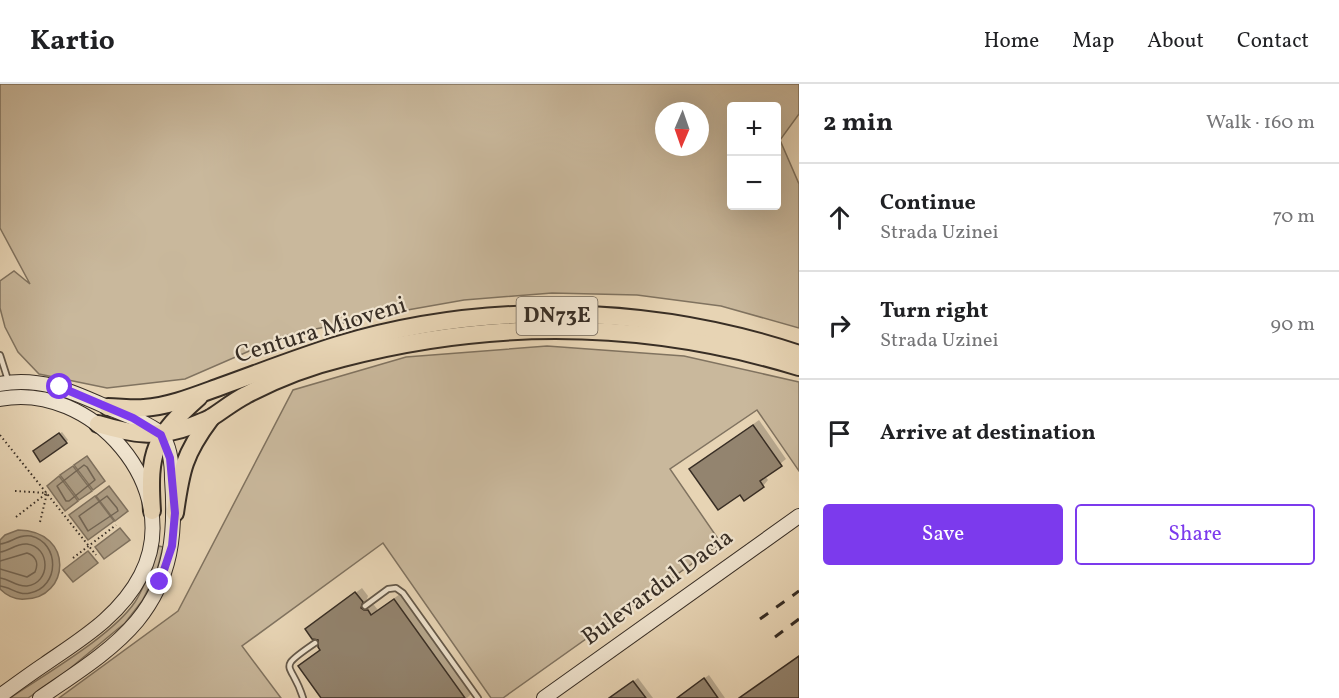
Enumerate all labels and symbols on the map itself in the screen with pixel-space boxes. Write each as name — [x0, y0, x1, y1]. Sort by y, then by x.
north arrow — [655, 102, 709, 156]
street label: Centura Mioveni — [231, 289, 411, 373]
road number: DN73E — [516, 297, 598, 335]
route start — [46, 373, 72, 399]
street label: Bulevardul Dacia — [575, 521, 741, 655]
route end — [146, 568, 172, 594]

